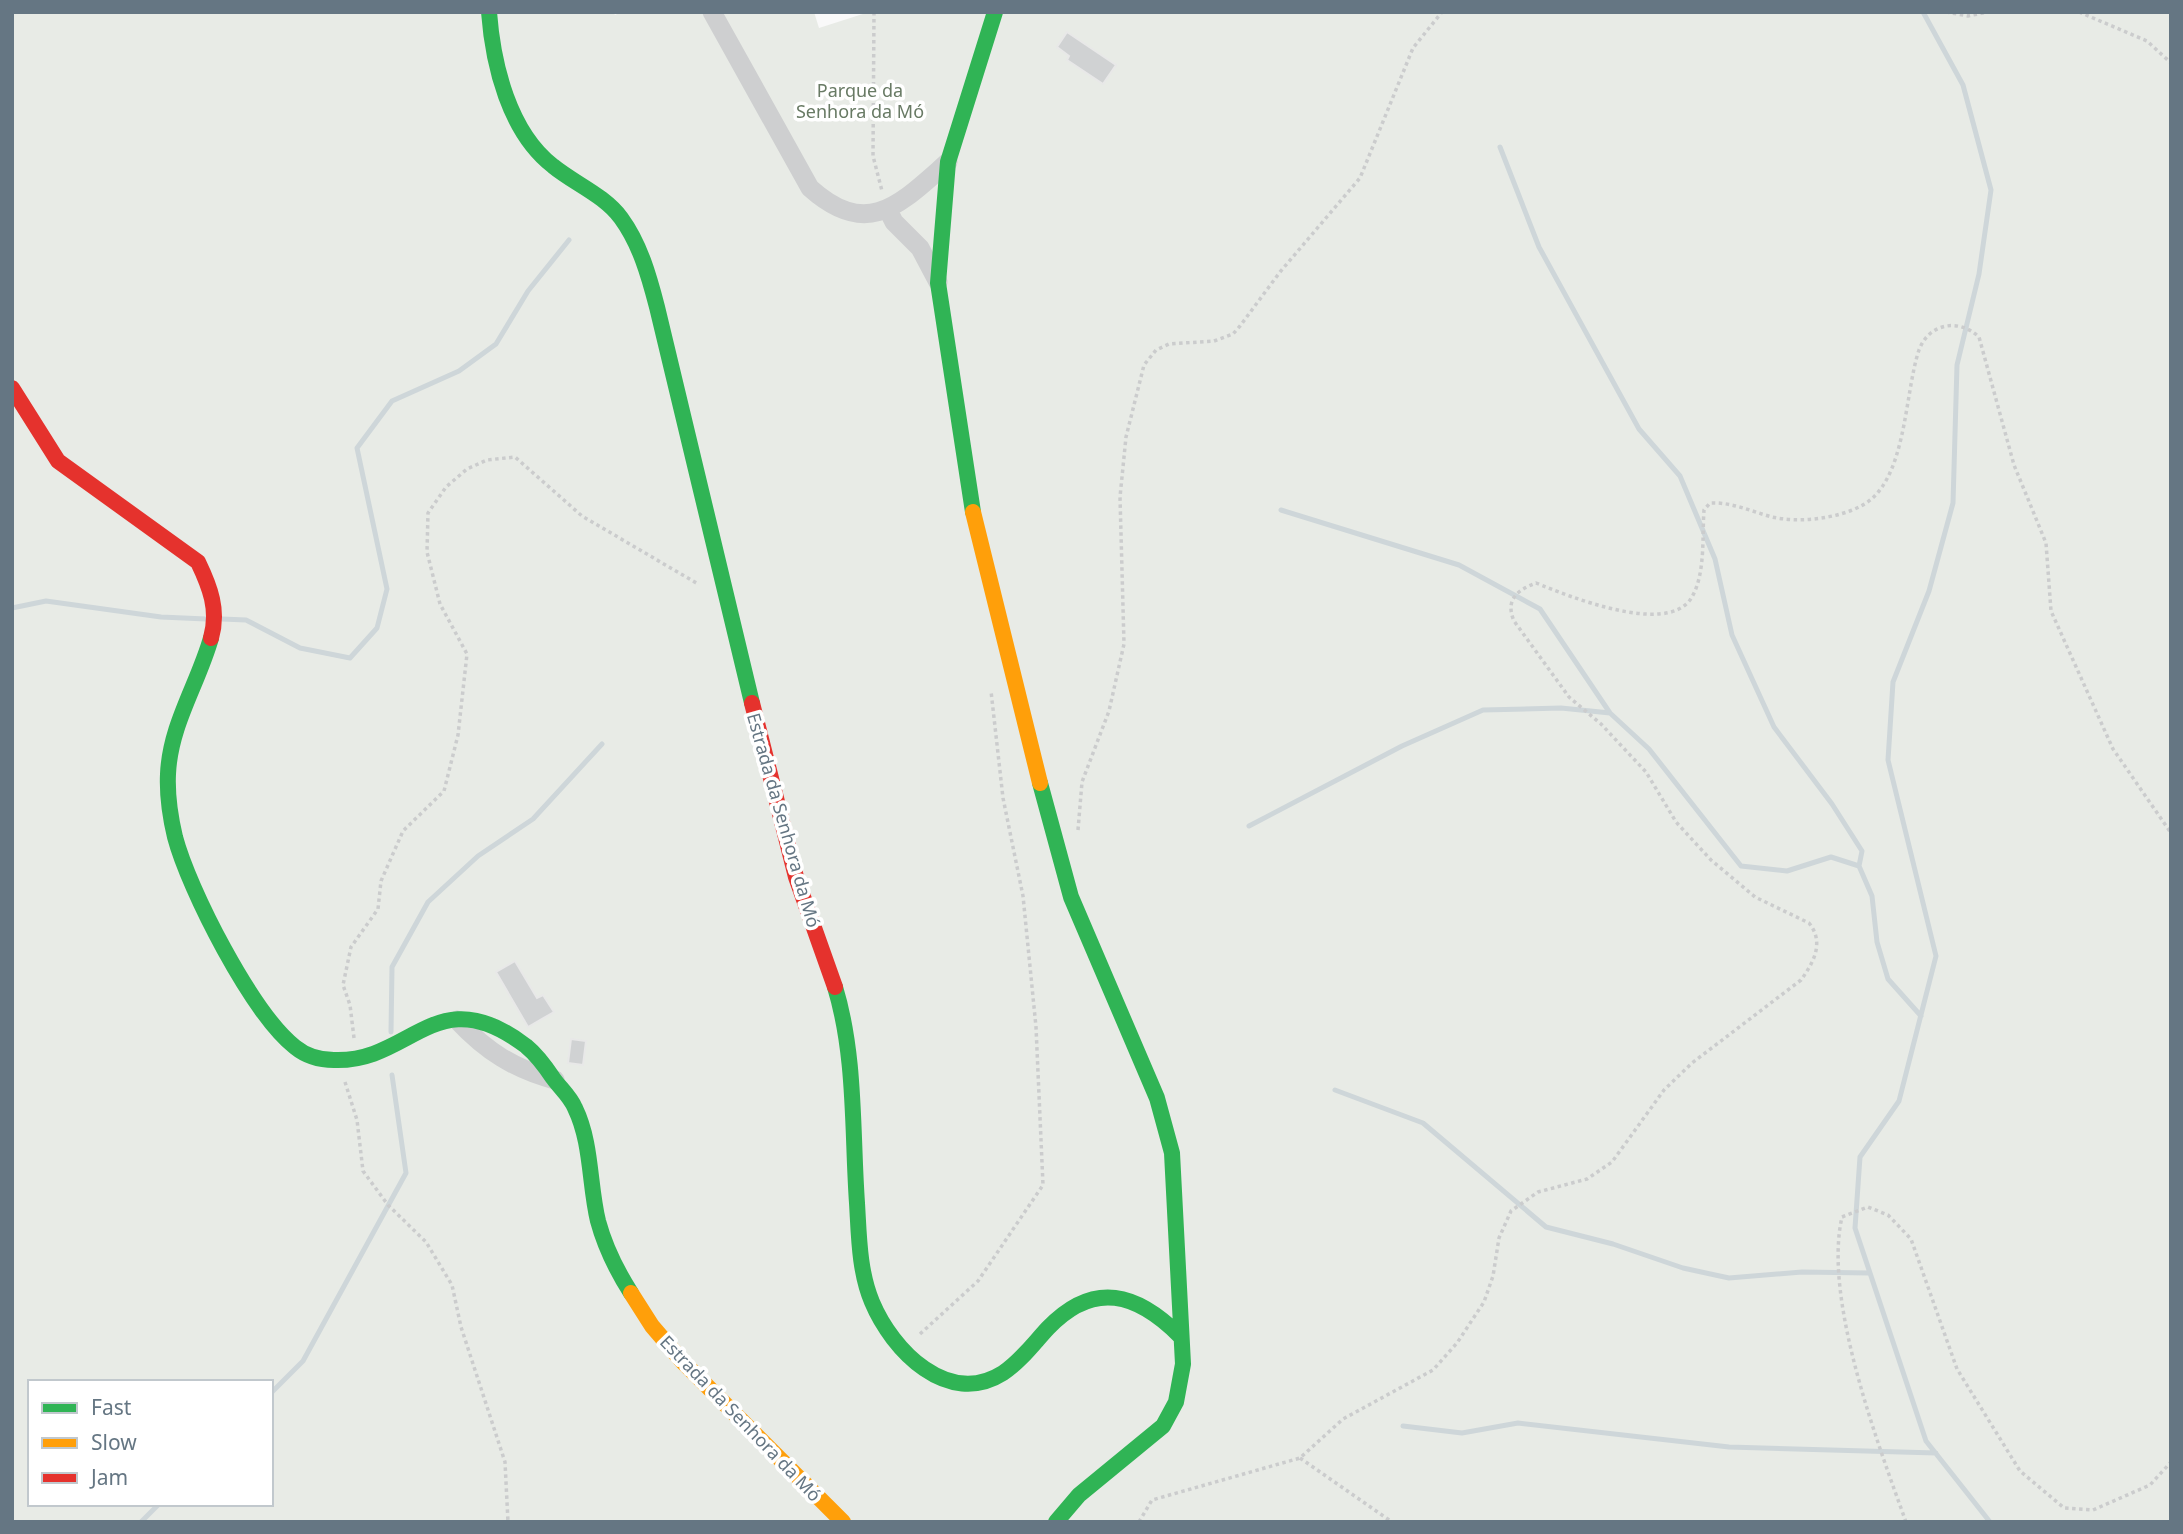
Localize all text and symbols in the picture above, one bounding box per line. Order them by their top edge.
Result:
park label: Parque da Senhora da Mó [796,78,924,123]
street label: Estrada da Senhora da Mó [742,710,826,930]
street label: Estrada da Senhora da Mó [655,1330,827,1506]
legend [28,1380,273,1506]
text: Fast [91,1393,132,1421]
text: Slow [91,1428,137,1456]
text: Jam [89,1463,128,1491]

